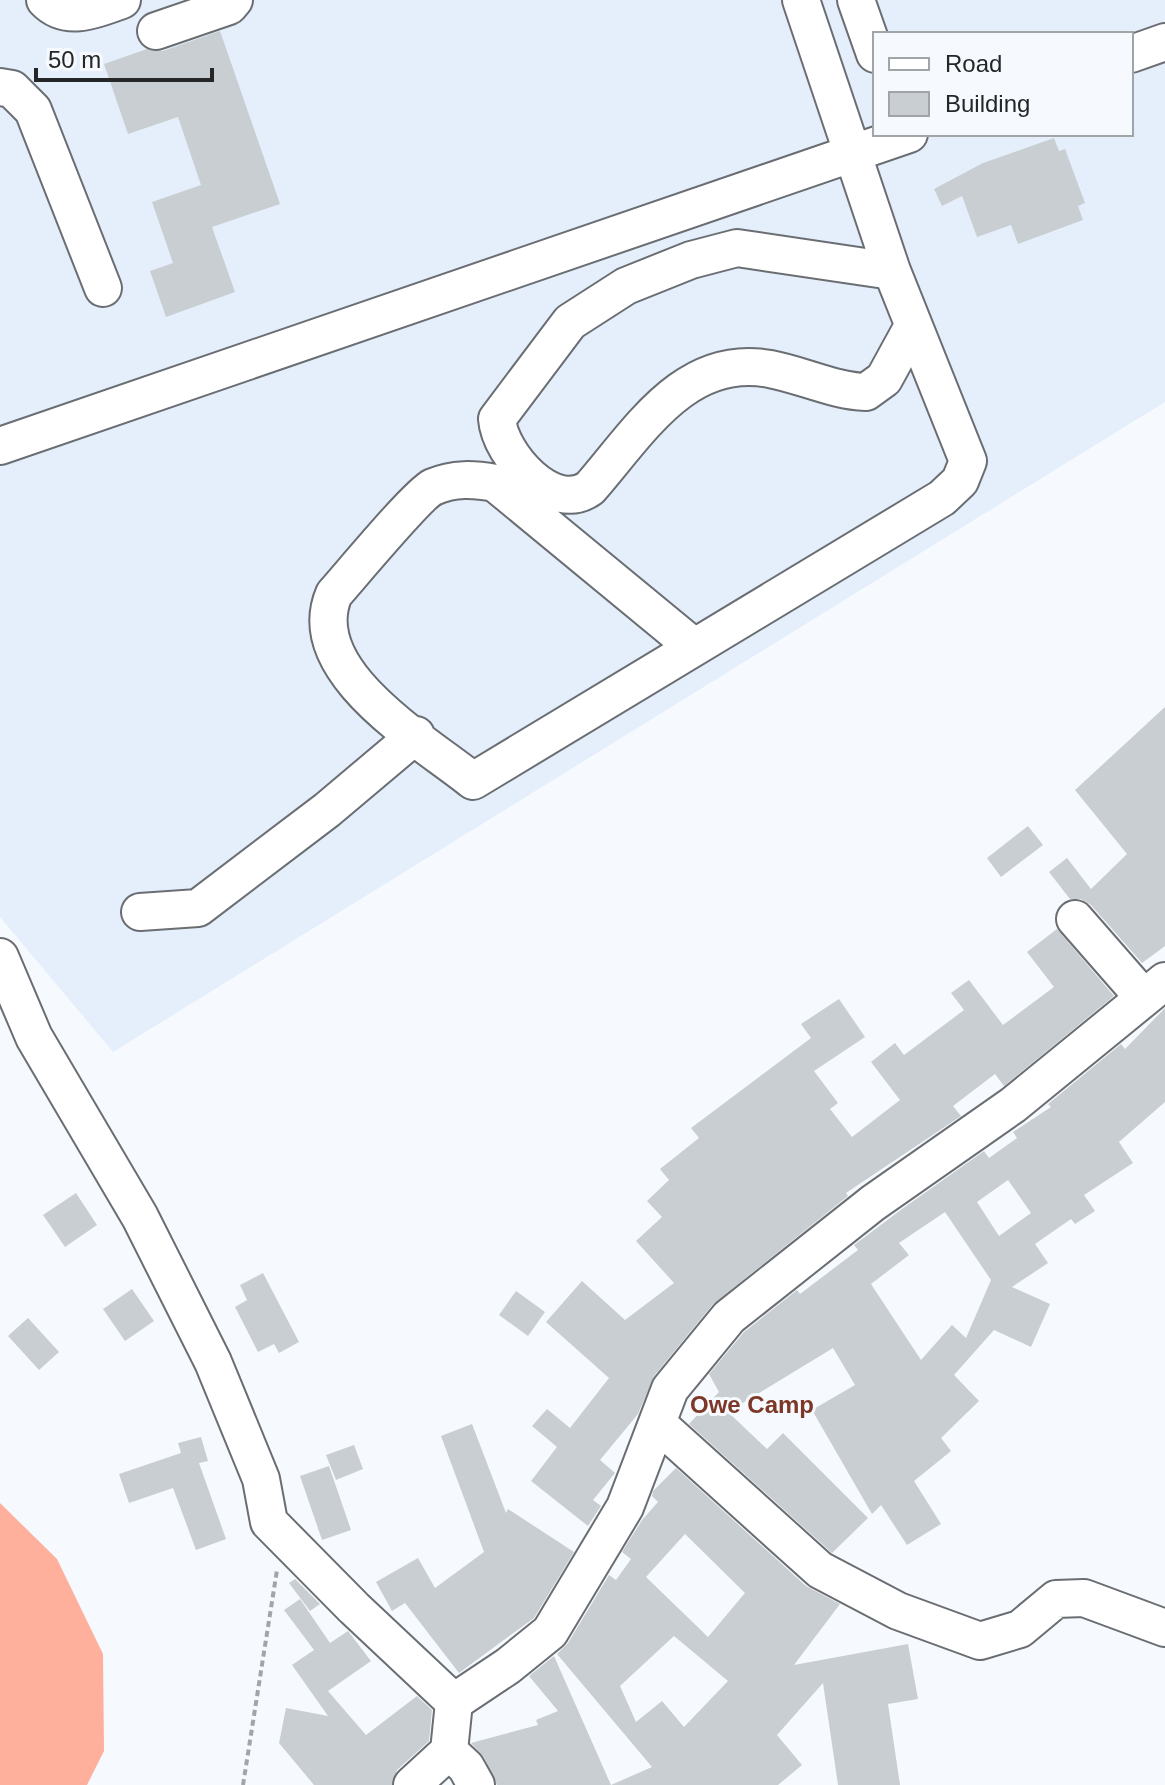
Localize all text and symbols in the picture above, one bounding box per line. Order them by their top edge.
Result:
scale bar [36,32,212,82]
legend [873,32,1133,136]
text: 50 m [48,46,101,73]
text: Road [945,50,1002,77]
text: Building [945,90,1030,117]
district label: Owe Camp [690,1391,814,1418]

